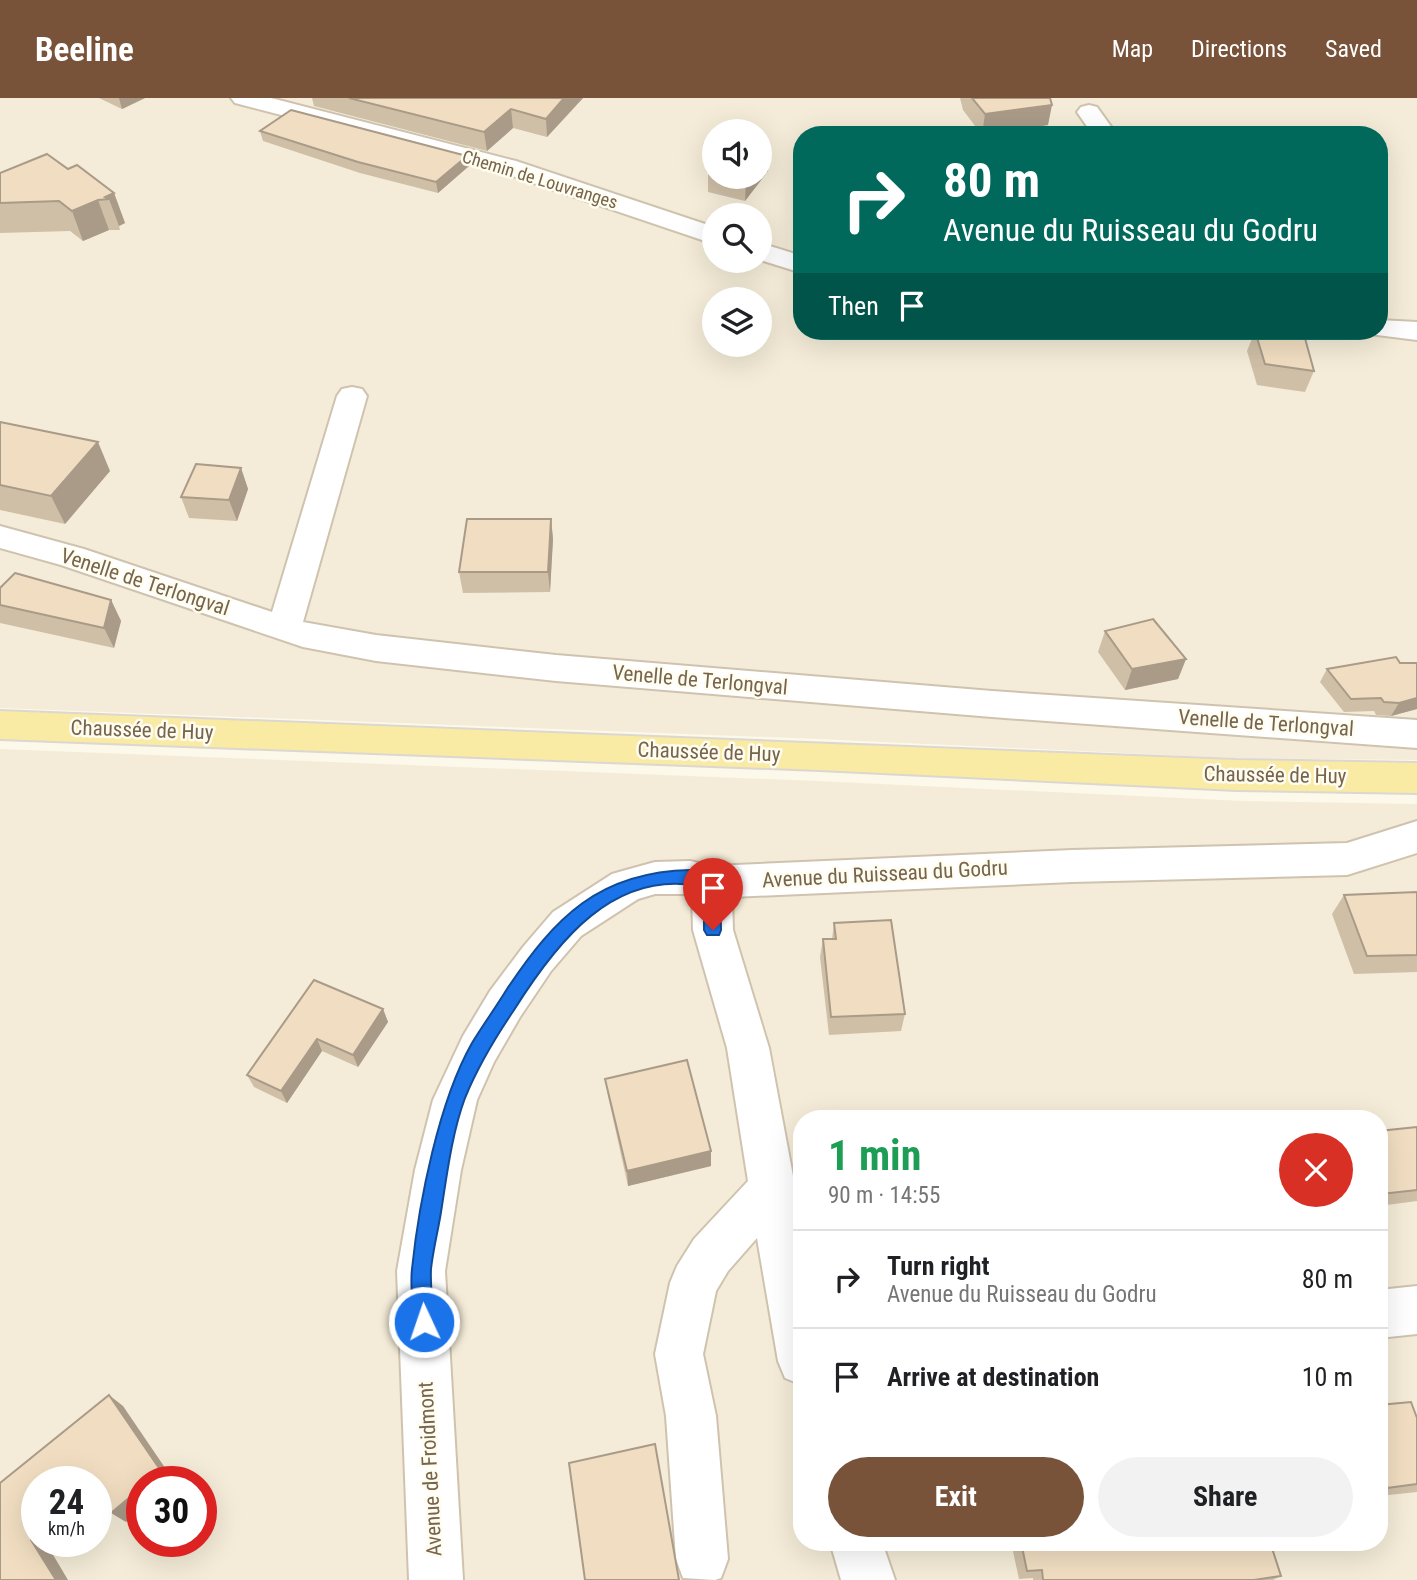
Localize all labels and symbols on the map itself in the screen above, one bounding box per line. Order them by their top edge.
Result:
street label: Chemin de Louvranges [460,145,620,213]
street label: Venelle de Terlongval [58,543,232,621]
street label: Venelle de Terlongval [611,660,789,700]
street label: Venelle de Terlongval [1177,705,1355,741]
street label: Chaussée de Huy [70,716,214,744]
street label: Chaussée de Huy [637,738,781,766]
street label: Chaussée de Huy [1203,762,1347,788]
street label: Avenue du Ruisseau du Godru [761,856,1009,892]
pin [683,858,743,930]
position arrow [387,1285,461,1359]
street label: Avenue de Froidmont [413,1381,447,1557]
speed limit sign: 30 [126,1466,217,1557]

